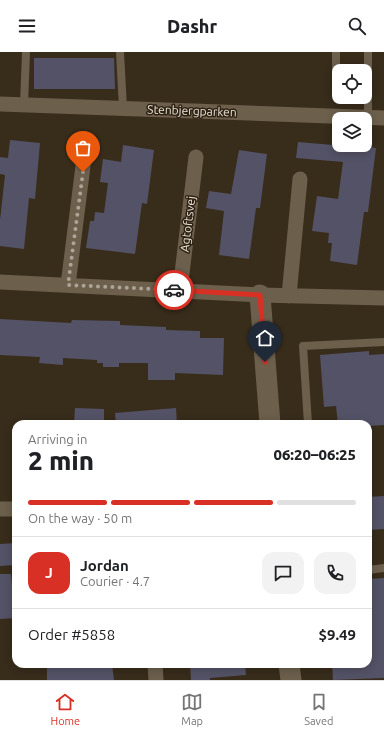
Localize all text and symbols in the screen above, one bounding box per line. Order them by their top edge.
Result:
icon: menu [16,15,38,37]
icon: search [346,15,368,37]
text: Dashr [167,16,217,36]
map controls [332,64,372,152]
button: locate [332,64,372,104]
street label: Stenbjergparken [147,102,237,119]
button: layers [332,112,372,152]
pin [66,131,100,172]
icon: bag [72,137,94,159]
street label: Agtoftsvej [178,195,197,253]
courier [154,270,194,310]
icon: car [163,279,185,301]
pin [248,321,282,362]
icon: home [254,327,276,349]
text: Arriving in [28,432,87,446]
text: 2 min [28,446,94,475]
text: 06:20–06:25 [273,446,356,463]
text: On the way · 50 m [28,511,132,525]
button: chat [262,552,304,594]
button: phone [314,552,356,594]
text: Jordan [80,557,129,574]
text: J [45,564,53,581]
text: Courier · 4.7 [80,574,150,588]
text: Order #5858 [28,626,115,643]
text: $9.49 [318,626,356,643]
tab: Home [51,691,80,727]
tab: Map [181,691,203,727]
tab: Saved [304,691,333,727]

